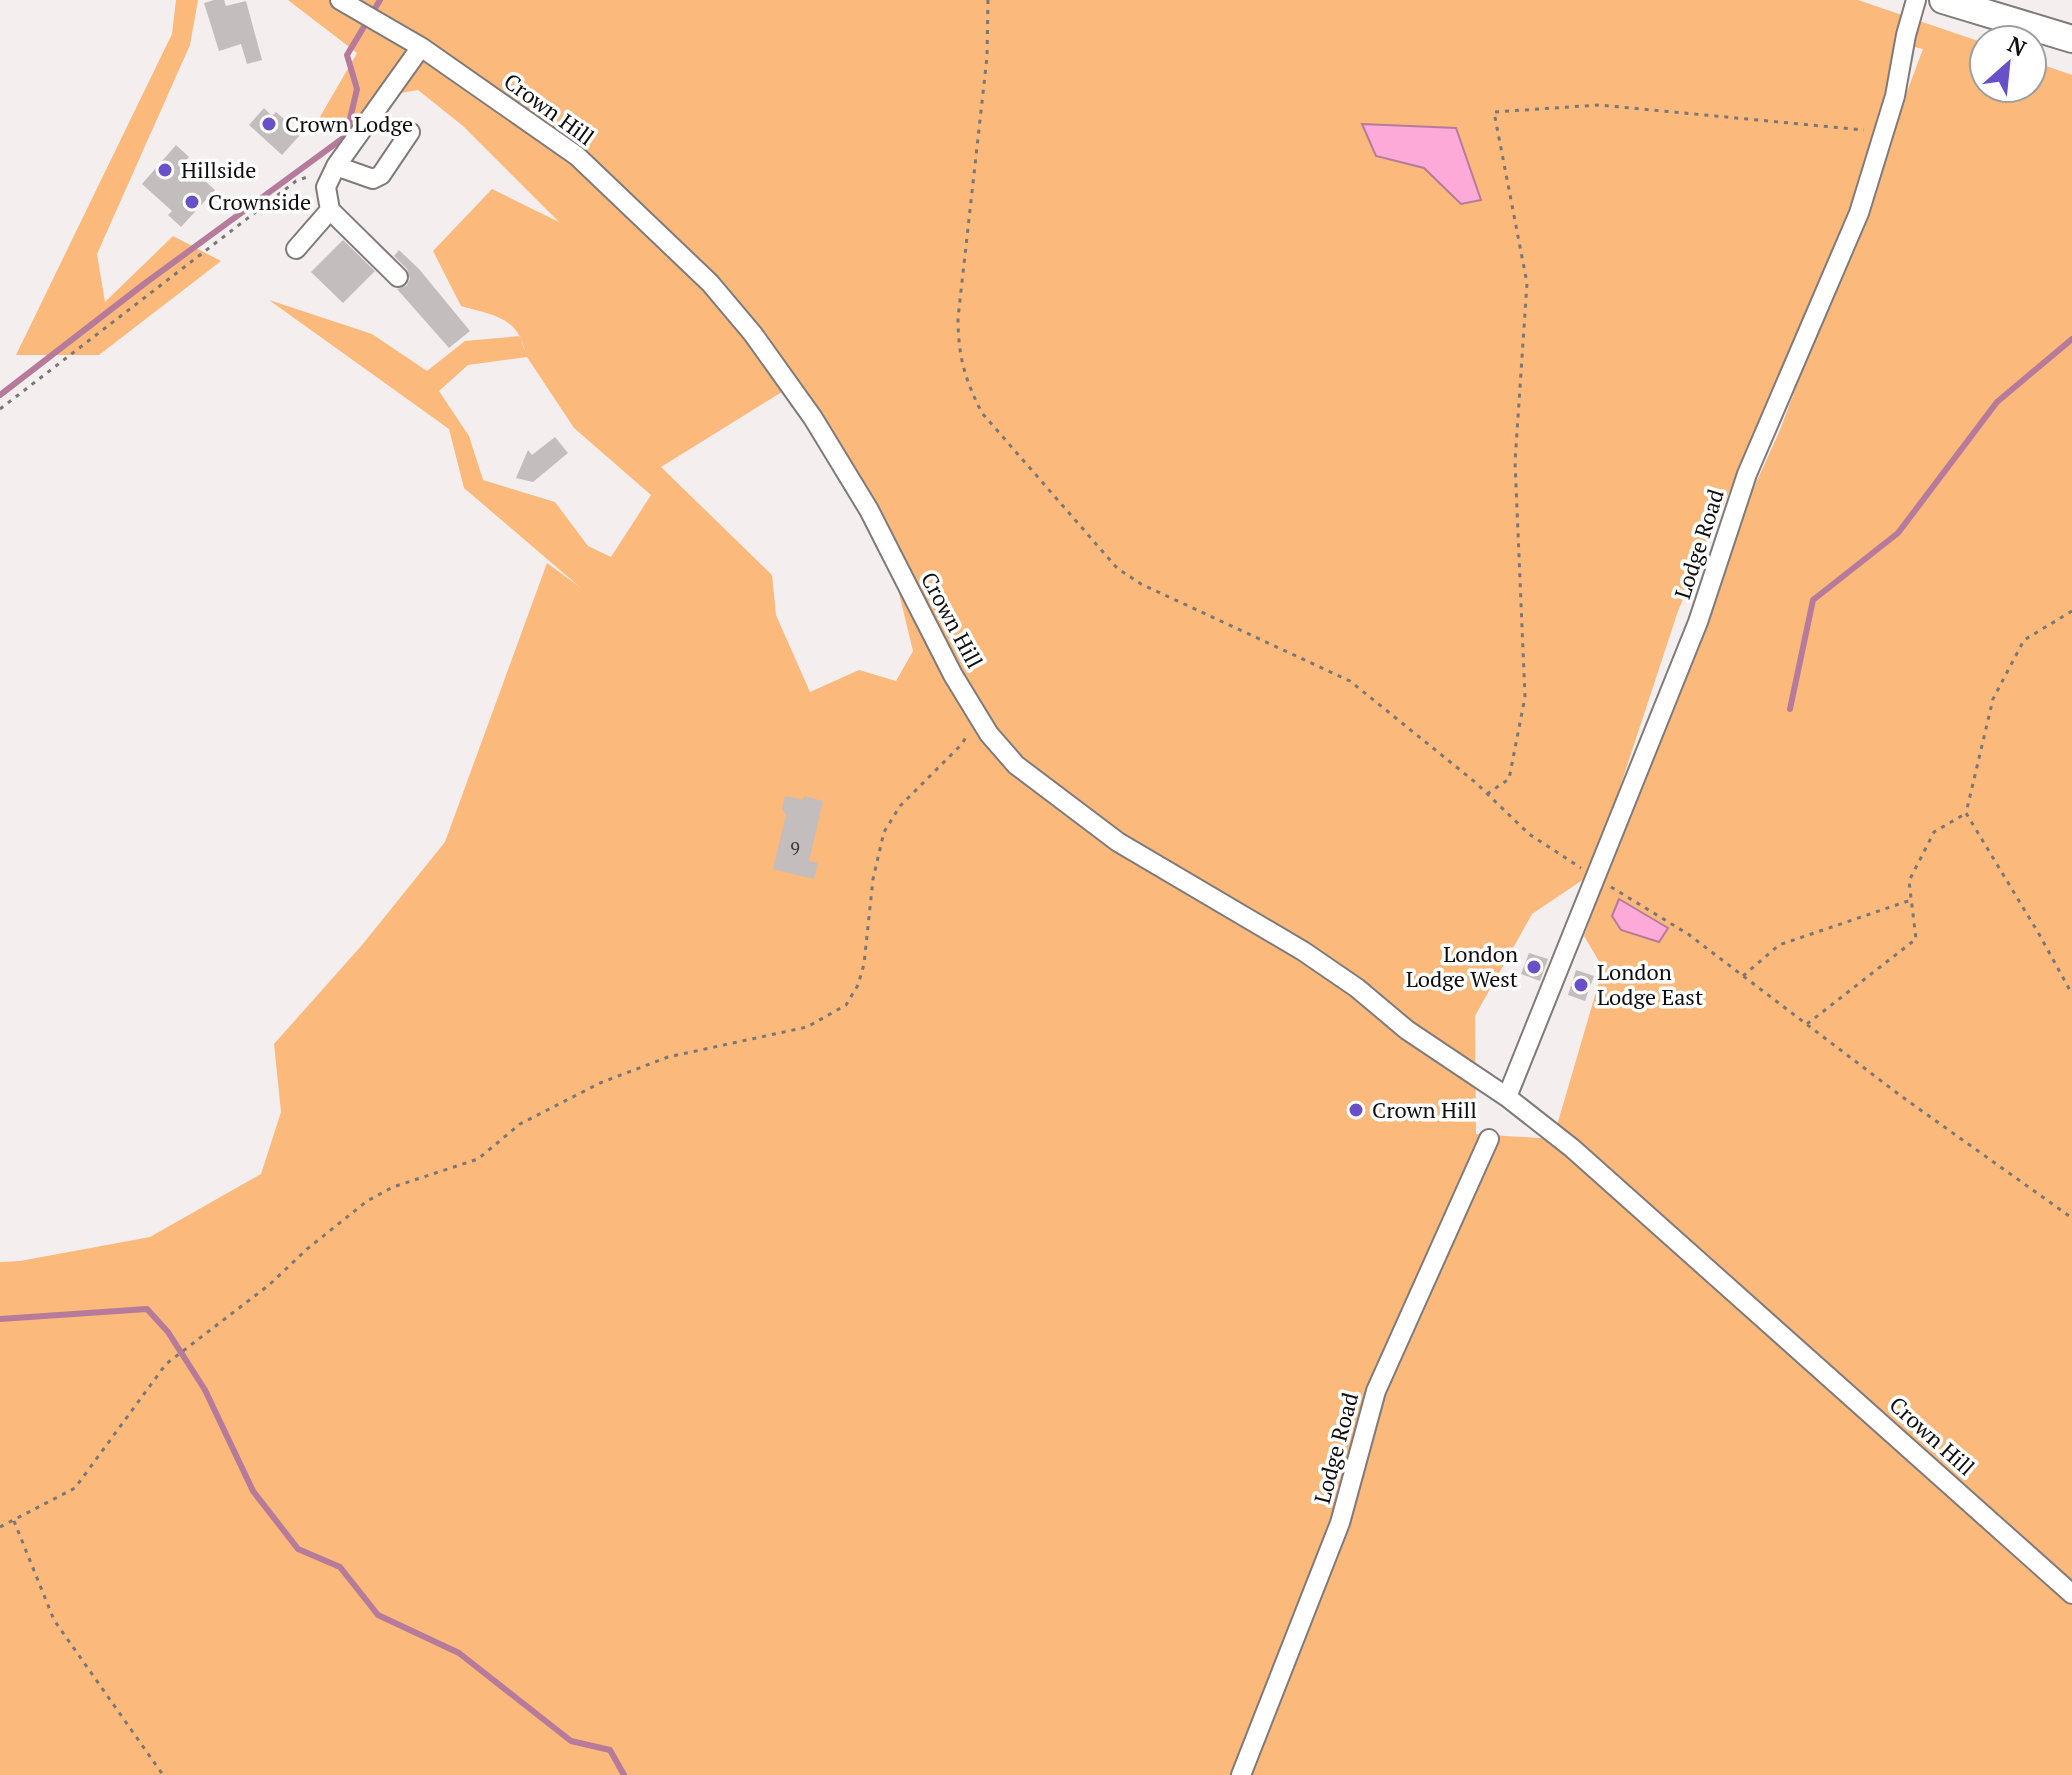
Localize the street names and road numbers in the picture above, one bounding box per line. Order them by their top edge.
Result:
street label: Crown Hill [498,66,600,151]
street label: Lodge Road [1667,485,1730,602]
street label: Crown Hill [915,567,990,673]
street label: Lodge Road [1307,1389,1364,1506]
street label: Crown Hill [1884,1390,1981,1481]

